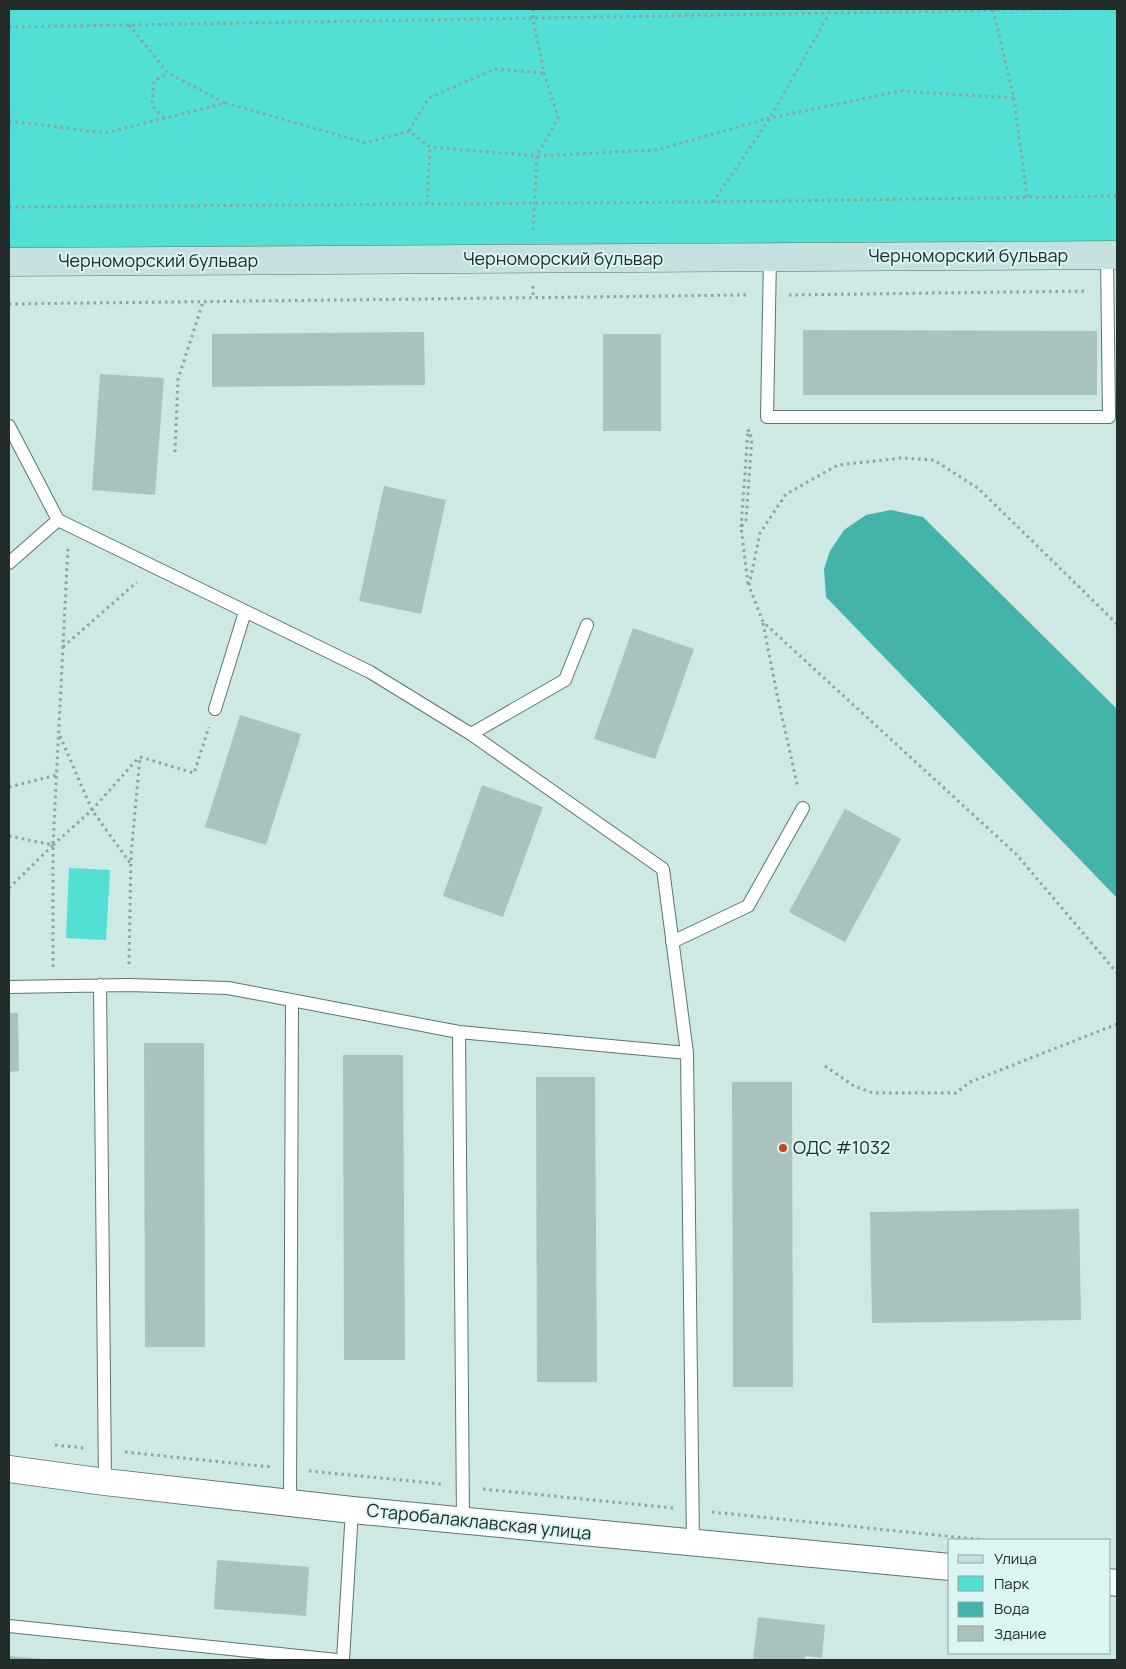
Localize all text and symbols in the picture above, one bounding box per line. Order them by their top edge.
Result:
street label: Черноморский бульвар [868,243,1068,267]
street label: Черноморский бульвар [463,246,663,270]
street label: Черноморский бульвар [58,248,258,272]
place label: ОДС #1032 [793,1135,890,1159]
marker: ОДС #1032 [777,1142,789,1154]
street label: Старобалаклавская улица [366,1497,593,1545]
legend [948,1539,1111,1654]
text: Улица [994,1548,1037,1569]
text: Парк [994,1573,1030,1594]
text: Вода [994,1598,1029,1619]
text: Здание [994,1623,1047,1644]

